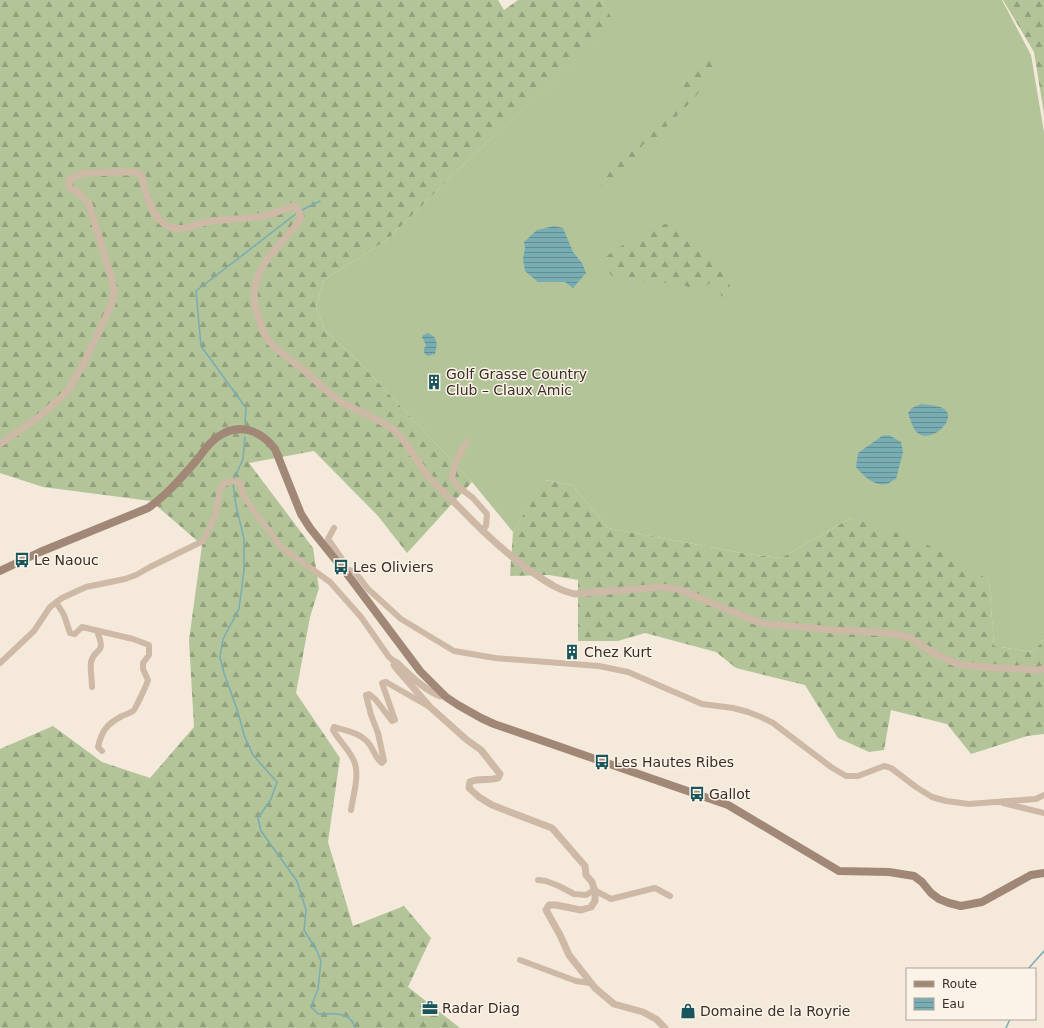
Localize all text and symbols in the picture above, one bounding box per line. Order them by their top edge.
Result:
place label: Golf Grasse Country Club – Claux Amic [446,366,587,398]
building icon: Golf Grasse Country Club – Claux Amic [425,373,443,391]
bus stop icon: Le Naouc [13,551,31,569]
place label: Le Naouc [34,552,99,568]
bus stop icon: Les Oliviers [332,558,350,576]
place label: Les Oliviers [353,559,434,575]
building icon: Chez Kurt [563,643,581,661]
place label: Chez Kurt [584,644,652,660]
bus stop icon: Les Hautes Ribes [593,753,611,771]
place label: Les Hautes Ribes [614,754,734,770]
bus stop icon: Gallot [688,785,706,803]
place label: Gallot [709,786,751,802]
legend [906,968,1036,1020]
text: Route [942,977,977,991]
text: Eau [942,997,965,1011]
office icon: Radar Diag [421,999,439,1017]
place label: Radar Diag [442,1000,520,1016]
shop icon: Domaine de la Royrie [679,1002,697,1020]
place label: Domaine de la Royrie [700,1003,850,1019]

